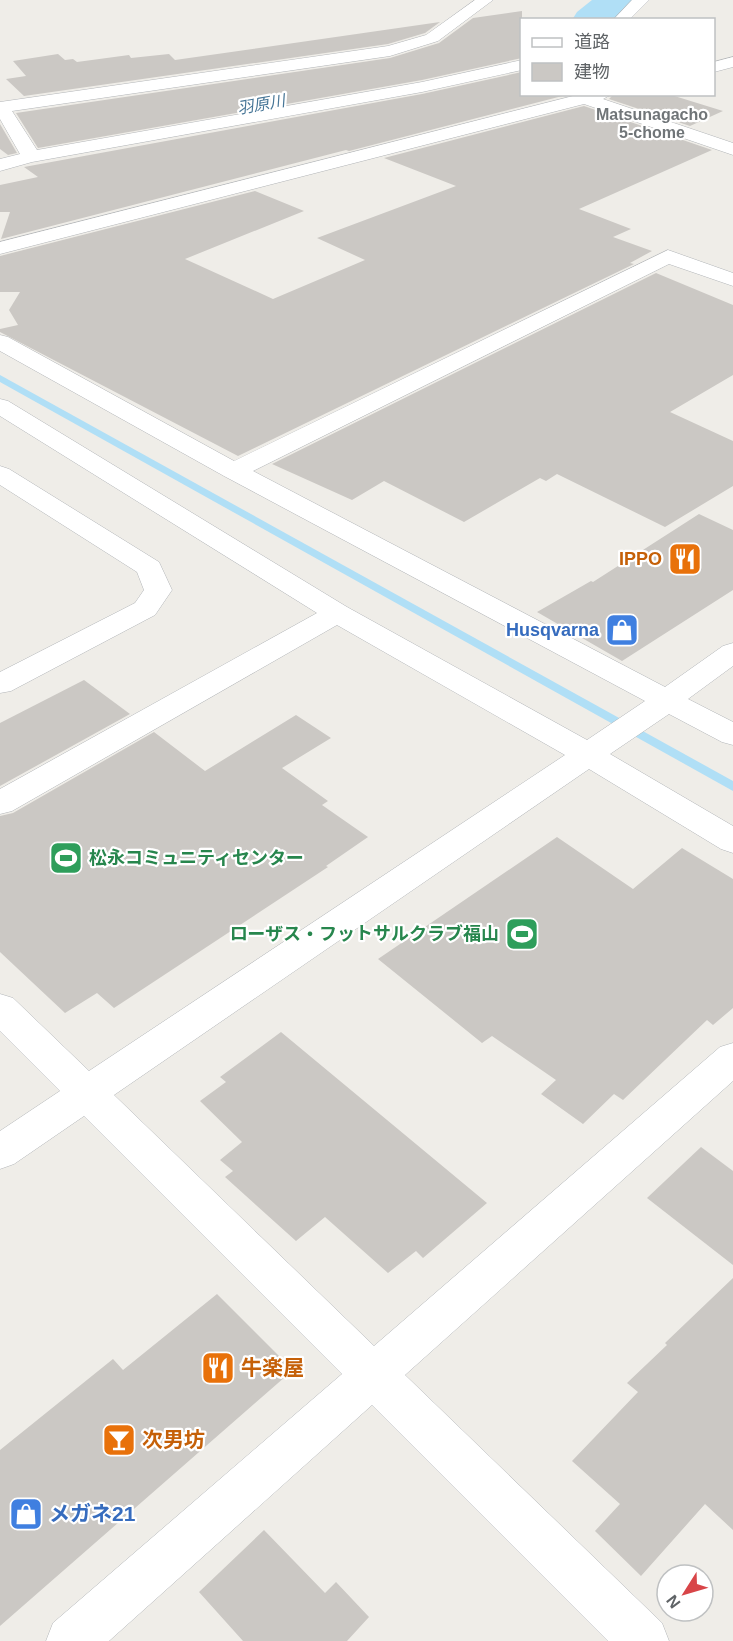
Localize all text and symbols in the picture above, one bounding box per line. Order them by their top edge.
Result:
legend [520,18,715,96]
text: 道路 [574,32,610,52]
text: 建物 [574,62,610,82]
water label: 羽原川 [236,92,288,117]
district label: Matsunagacho 5-chome [596,106,708,141]
restaurant icon: IPPO [667,541,703,577]
place label: IPPO [619,549,662,569]
shop icon: Husqvarna [604,612,640,648]
place label: Husqvarna [506,620,600,640]
sports icon: 松永コミュニティセンター [48,840,84,876]
place label: 松永コミュニティセンター [89,848,304,868]
sports icon: ローザス・フットサルクラブ福山 [504,916,540,952]
place label: ローザス・フットサルクラブ福山 [230,924,499,944]
restaurant icon: 牛楽屋 [200,1350,236,1386]
place label: 牛楽屋 [241,1356,304,1379]
bar icon: 次男坊 [101,1422,137,1458]
place label: 次男坊 [142,1428,205,1451]
shop icon: メガネ21 [8,1496,44,1532]
place label: メガネ21 [49,1502,136,1525]
north arrow [655,1563,715,1623]
text: N [663,1592,684,1611]

